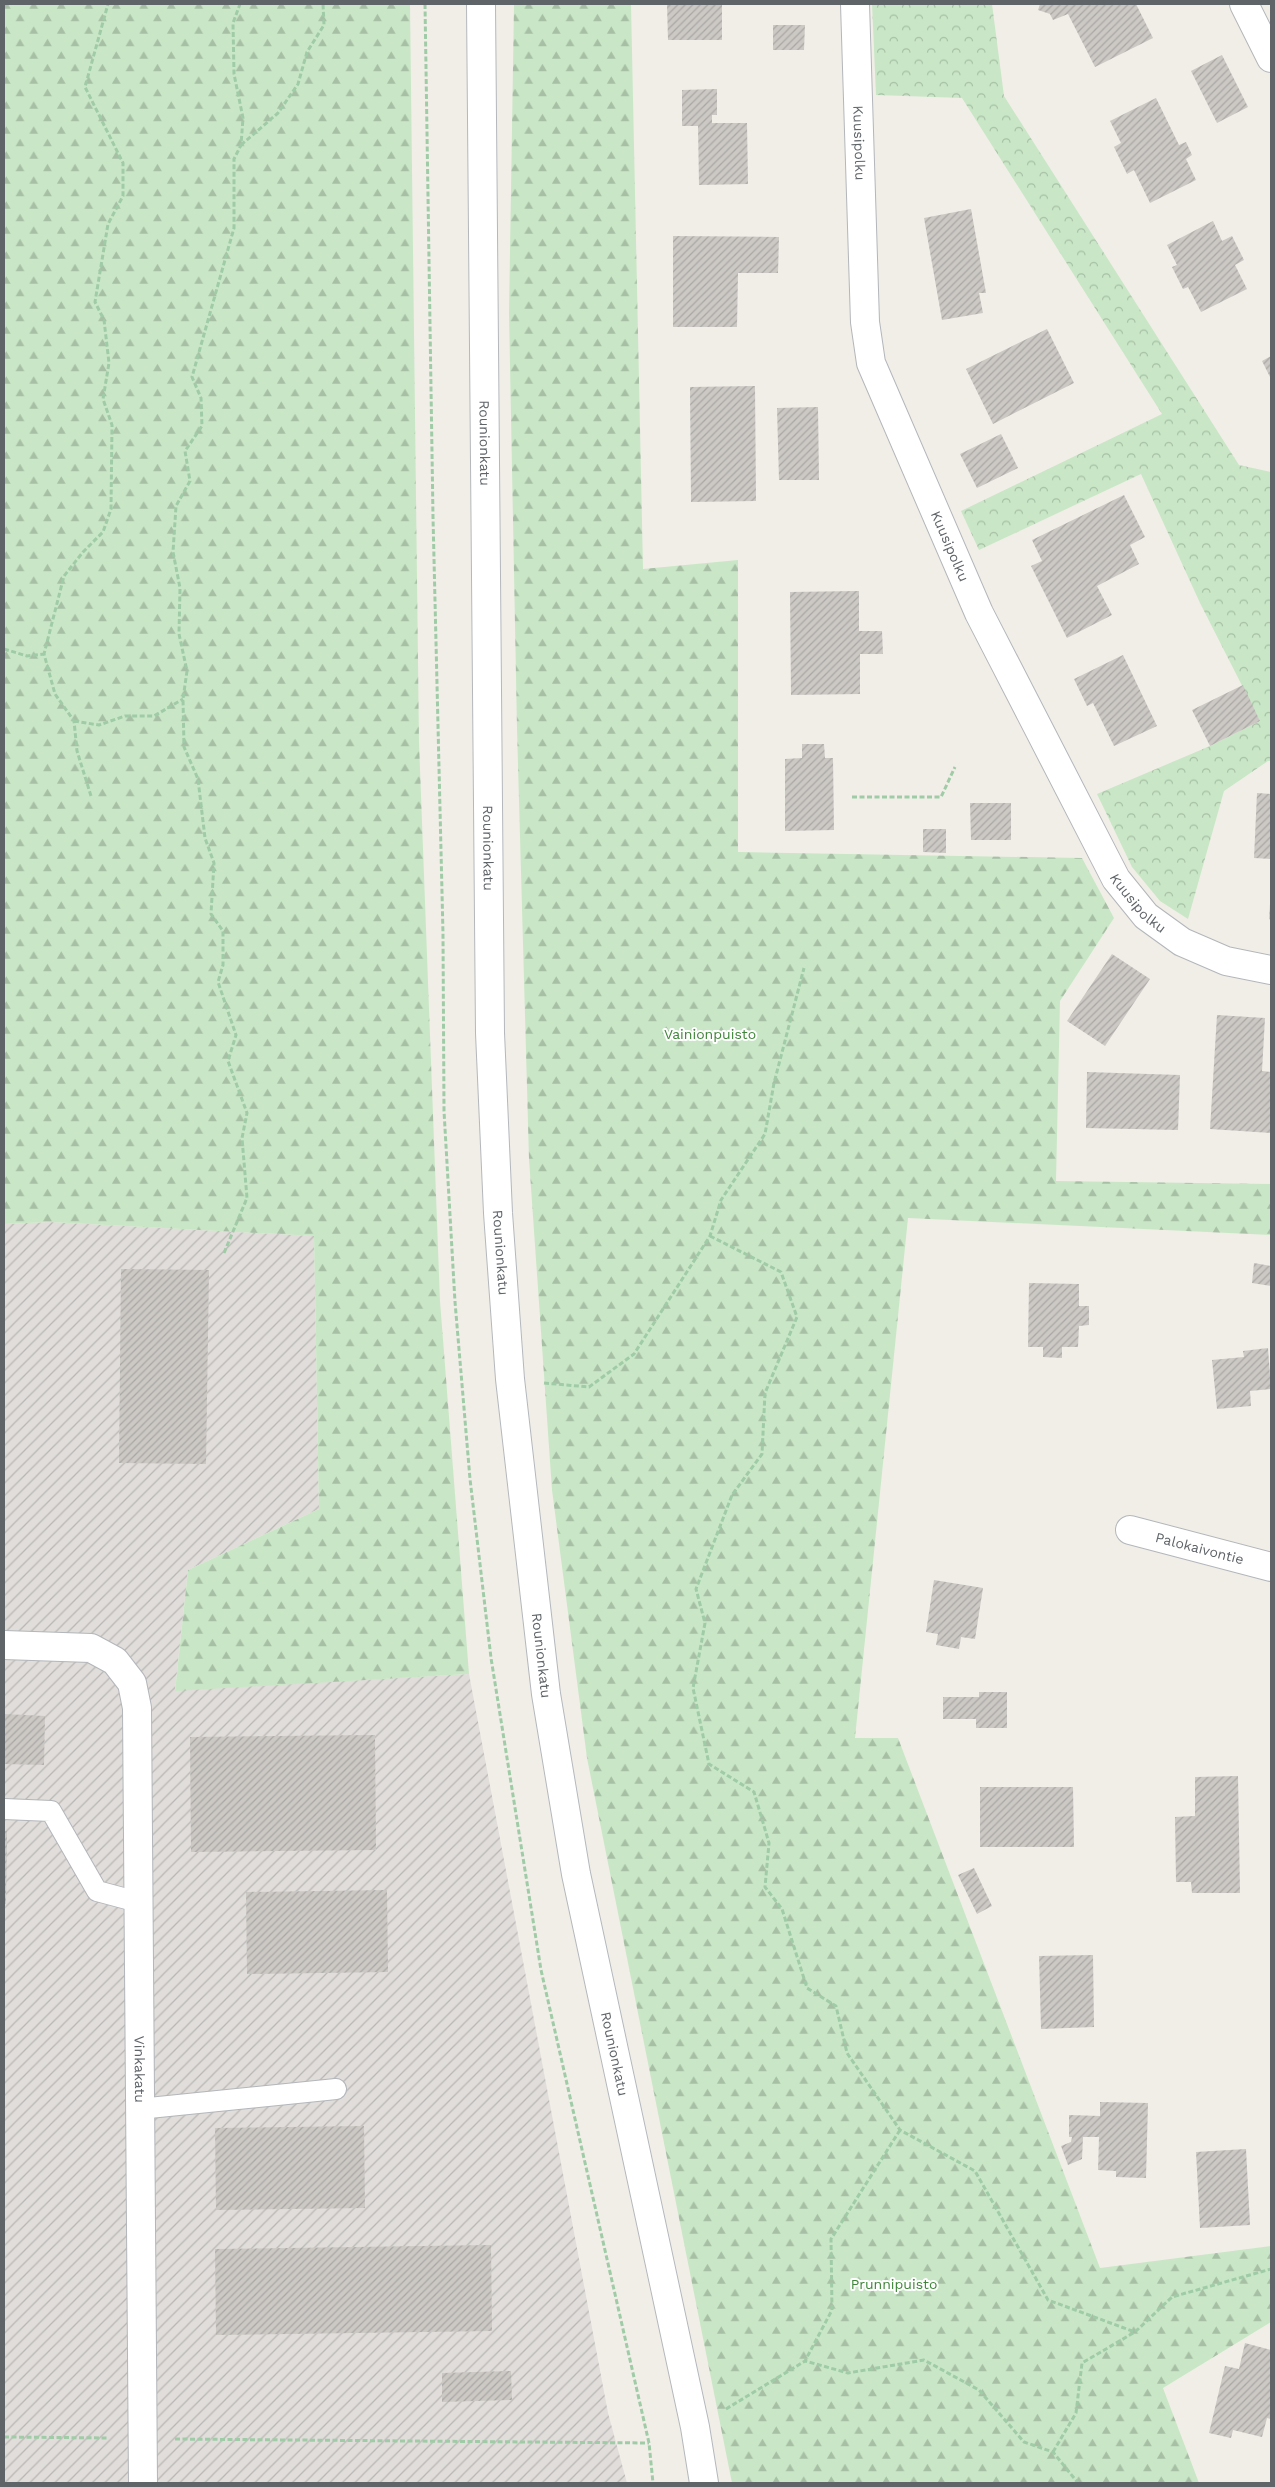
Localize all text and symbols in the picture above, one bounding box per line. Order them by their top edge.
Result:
street label: Kuusipolku [850,105,869,181]
street label: Rounionkatu [476,400,493,486]
street label: Kuusipolku [928,508,972,584]
street label: Rounionkatu [480,805,497,891]
street label: Kuusipolku [1107,871,1169,936]
park label: Vainionpuisto [664,1026,756,1042]
street label: Rounionkatu [490,1209,512,1296]
street label: Palokaivontie [1154,1529,1246,1568]
street label: Rounionkatu [529,1612,554,1699]
street label: Rounionkatu [598,2010,631,2097]
street label: Vinkakatu [132,2036,148,2103]
park label: Prunnipuisto [851,2276,937,2292]

